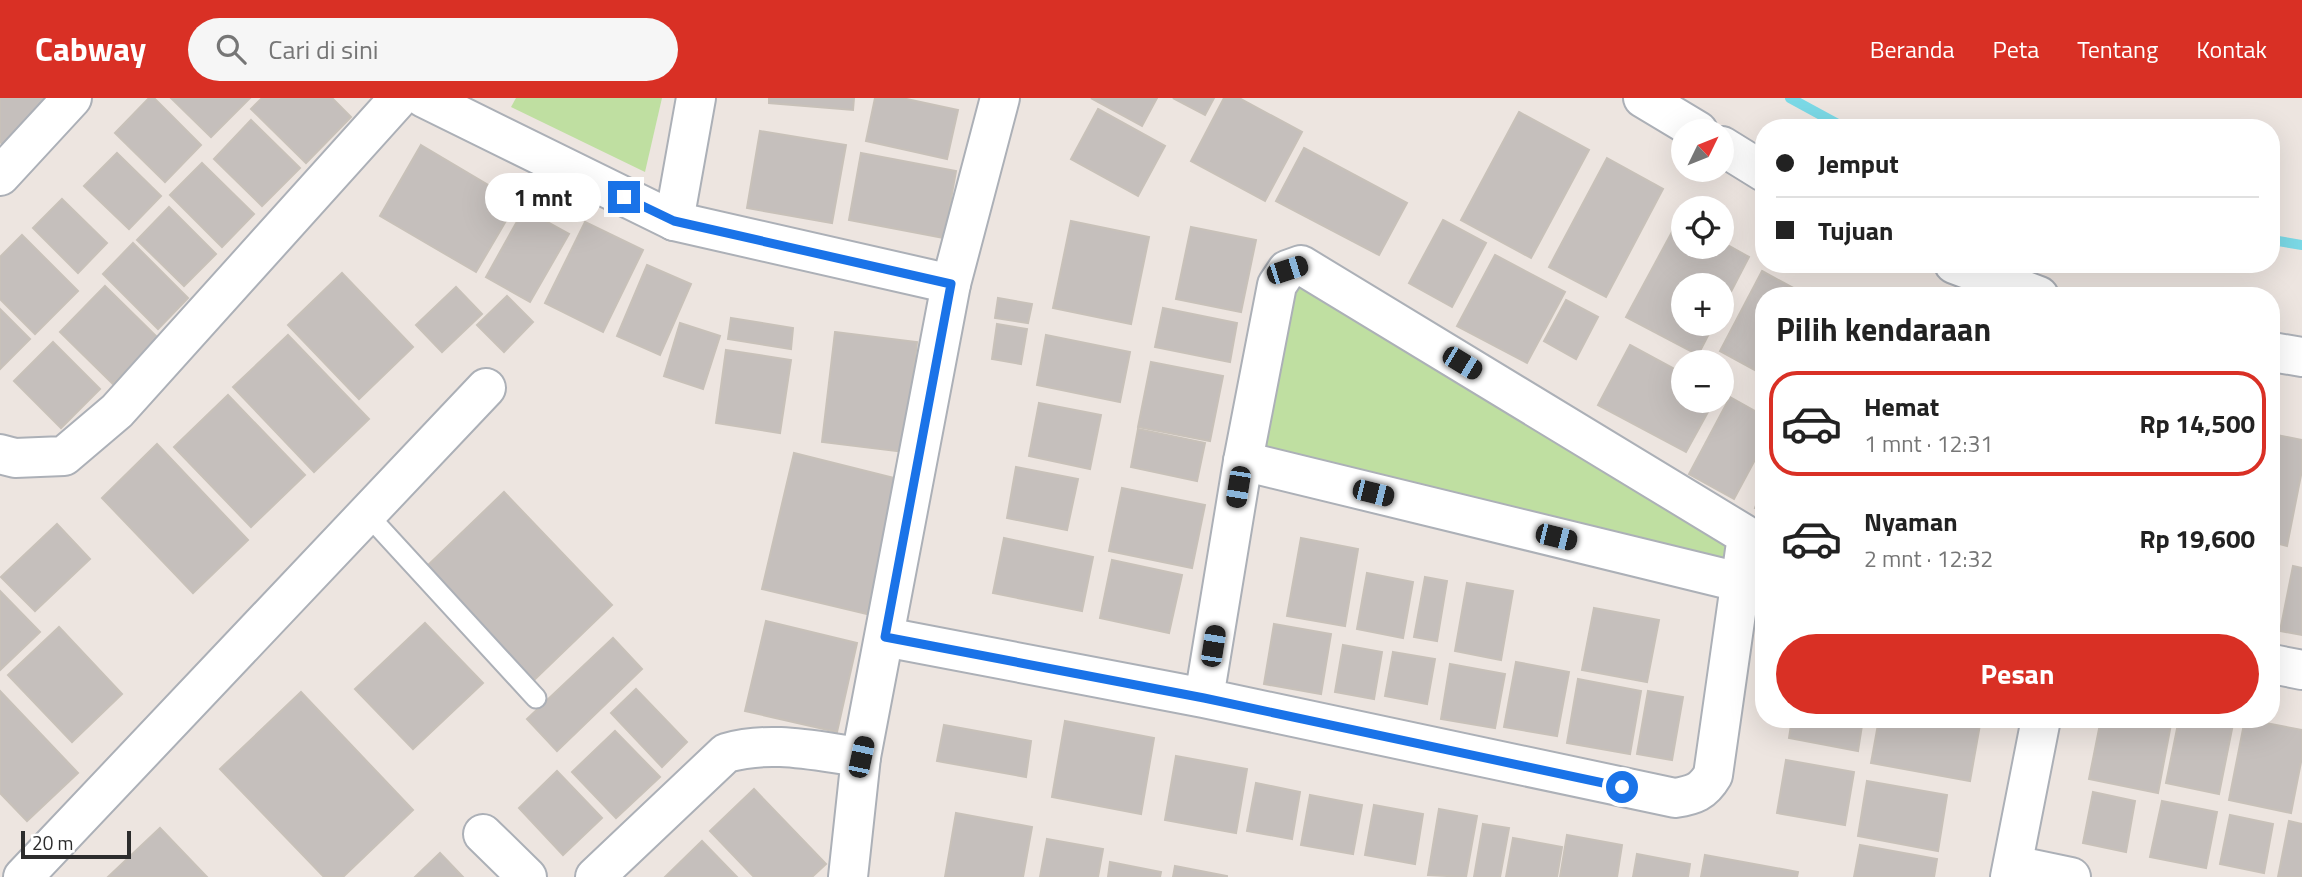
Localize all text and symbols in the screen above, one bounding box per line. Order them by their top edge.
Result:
search box [188,18,678,81]
text: Cabway [35,24,146,74]
icon: search [212,30,250,68]
text: Cari di sini [268,30,379,69]
text: Beranda [1870,31,1955,67]
text: Peta [1993,31,2039,67]
text: Tentang [2077,31,2158,67]
text: Kontak [2196,31,2267,67]
north arrow [1671,119,1734,182]
map controls [1671,119,1734,413]
text: Jemput [1818,144,1899,183]
callout: 1 mnt [484,172,600,222]
text: 1 mnt [514,180,572,215]
route end [608,181,640,213]
button: locate [1671,196,1734,259]
text: Tujuan [1818,211,1893,250]
car [1264,254,1311,286]
button: + [1671,273,1734,336]
text: Pilih kendaraan [1776,305,1991,353]
car [1439,343,1486,383]
button: − [1671,350,1734,413]
text: Hemat [1864,387,1939,426]
icon: car [1780,392,1843,455]
text: Rp 14,500 [2139,404,2255,443]
text: 1 mnt · 12:31 [1864,426,1993,461]
car [1225,465,1252,509]
car [1351,478,1396,508]
text: Nyaman [1864,502,1958,541]
icon: car [1780,507,1843,570]
text: Rp 19,600 [2139,519,2255,558]
car [1534,522,1579,552]
text: 2 mnt · 12:32 [1864,541,1993,576]
car [1200,624,1227,668]
button: Pesan [1776,634,2259,714]
car [847,734,876,780]
route start [1606,771,1638,803]
scale bar [21,828,131,860]
text: 20 m [32,828,73,857]

